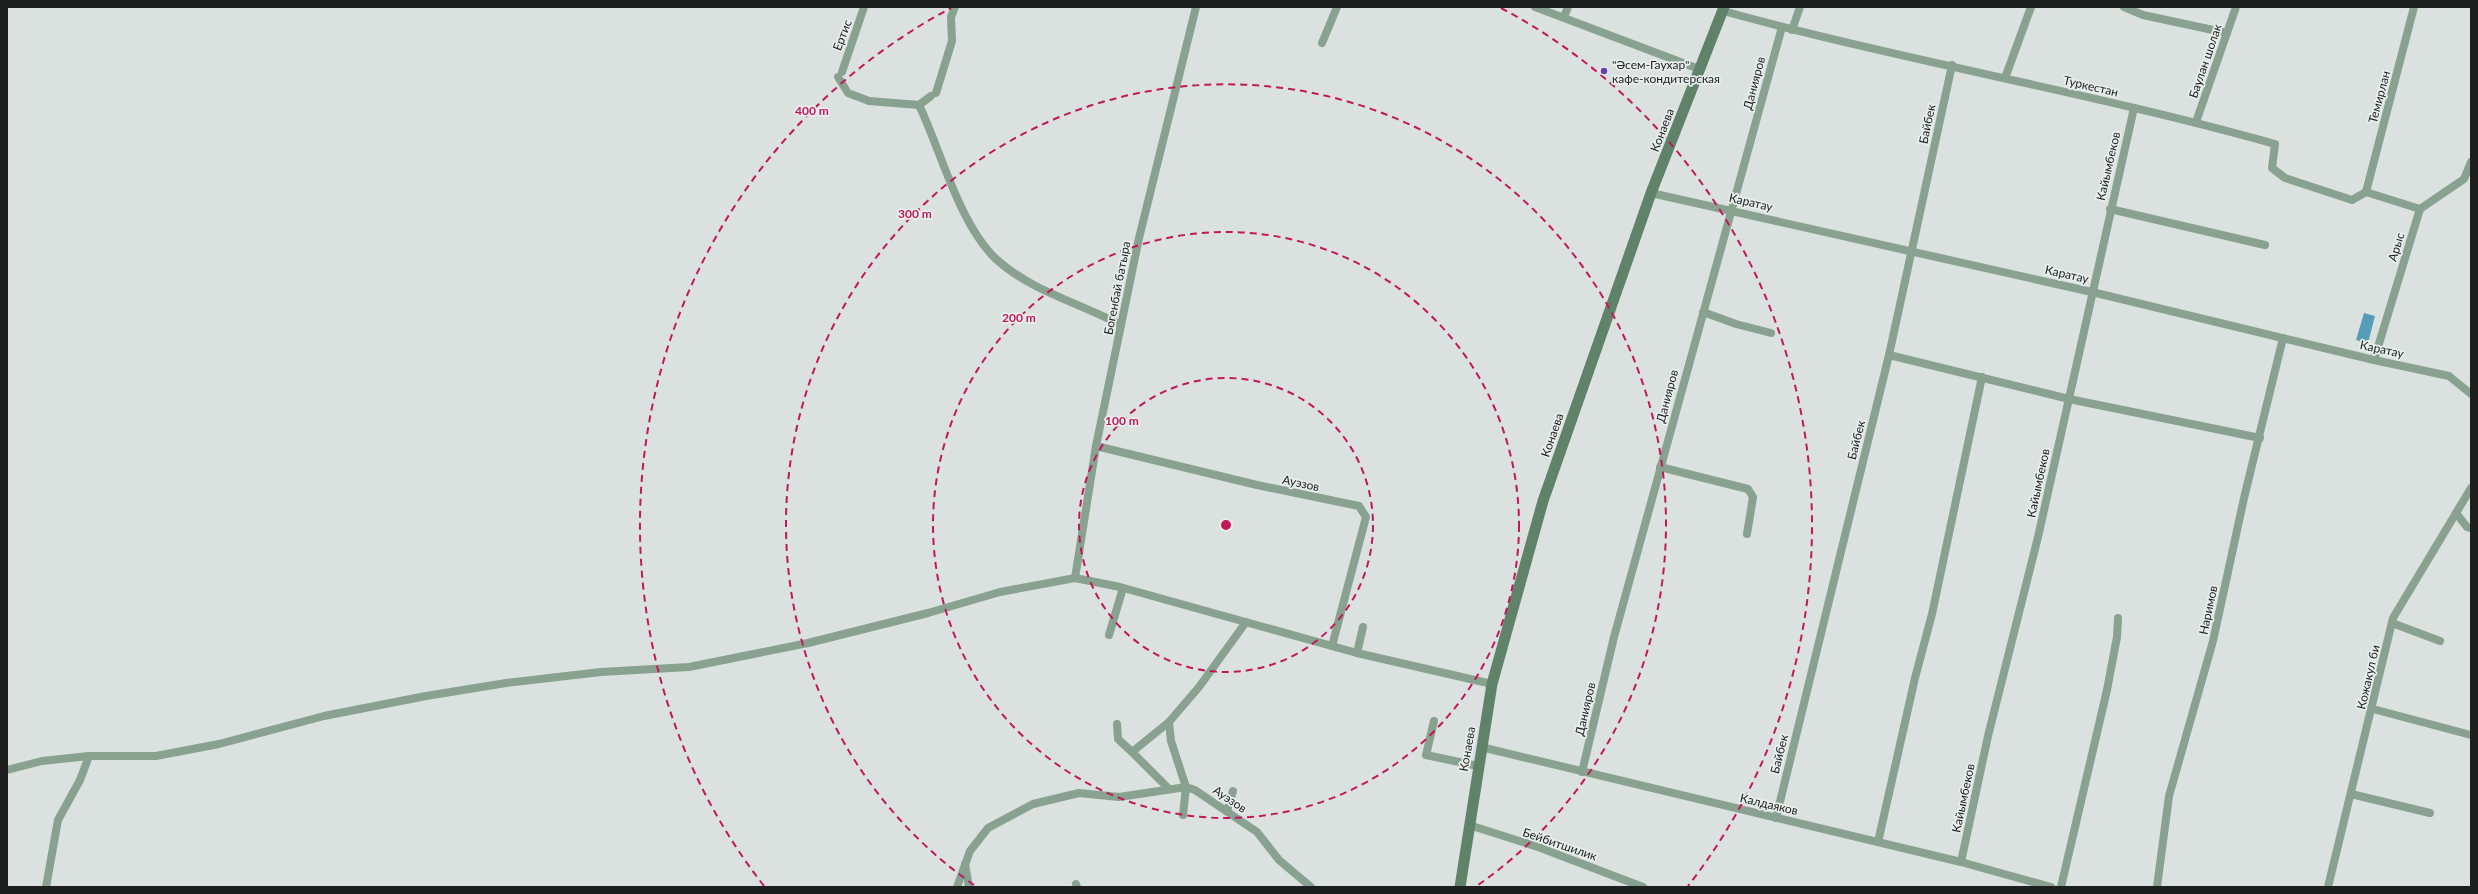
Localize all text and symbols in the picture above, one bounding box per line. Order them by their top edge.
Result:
street label: Ертис [829,17,855,53]
street label: Баулан шолак [2185,21,2225,100]
street label: Данияров [1740,55,1768,111]
place label: "Әсем-Гаухар" кафе-кондитерская [1612,57,1720,86]
marker: "Әсем-Гаухар" кафе-кондитерская [1599,66,1609,76]
street label: Темирлан [2365,69,2393,125]
street label: Туркестан [2062,72,2120,100]
street label: Байбек [1916,102,1939,145]
text: 400 m [795,103,829,118]
street label: Конаева [1647,106,1677,154]
street label: Кайымбеков [2093,130,2123,202]
street label: Каратау [1728,190,1775,214]
text: 300 m [898,206,932,221]
street label: Арыс [2385,231,2408,263]
street label: Богенбай батыра [1101,240,1133,336]
street label: Каратау [2044,262,2091,286]
text: 200 m [1002,310,1036,325]
street label: Каратау [2359,337,2406,361]
street label: Данияров [1653,368,1681,424]
street label: Конаева [1538,411,1566,459]
text: 100 m [1105,413,1139,428]
street label: Байбек [1844,418,1868,461]
street label: Кайымбеков [2023,447,2053,519]
street label: Ауэзов [1281,472,1321,494]
centre of rings [1219,518,1233,532]
street label: Наримов [2195,584,2221,636]
street label: Кожакул би [2353,643,2383,711]
street label: Данияров [1572,681,1598,737]
street label: Конаева [1456,725,1478,773]
street label: Байбек [1767,732,1791,775]
street label: Кайымбеков [1948,762,1978,834]
street label: Ауэзов [1210,782,1250,816]
street label: Калдаяков [1739,790,1799,818]
street label: Бейбитшилик [1521,824,1600,864]

